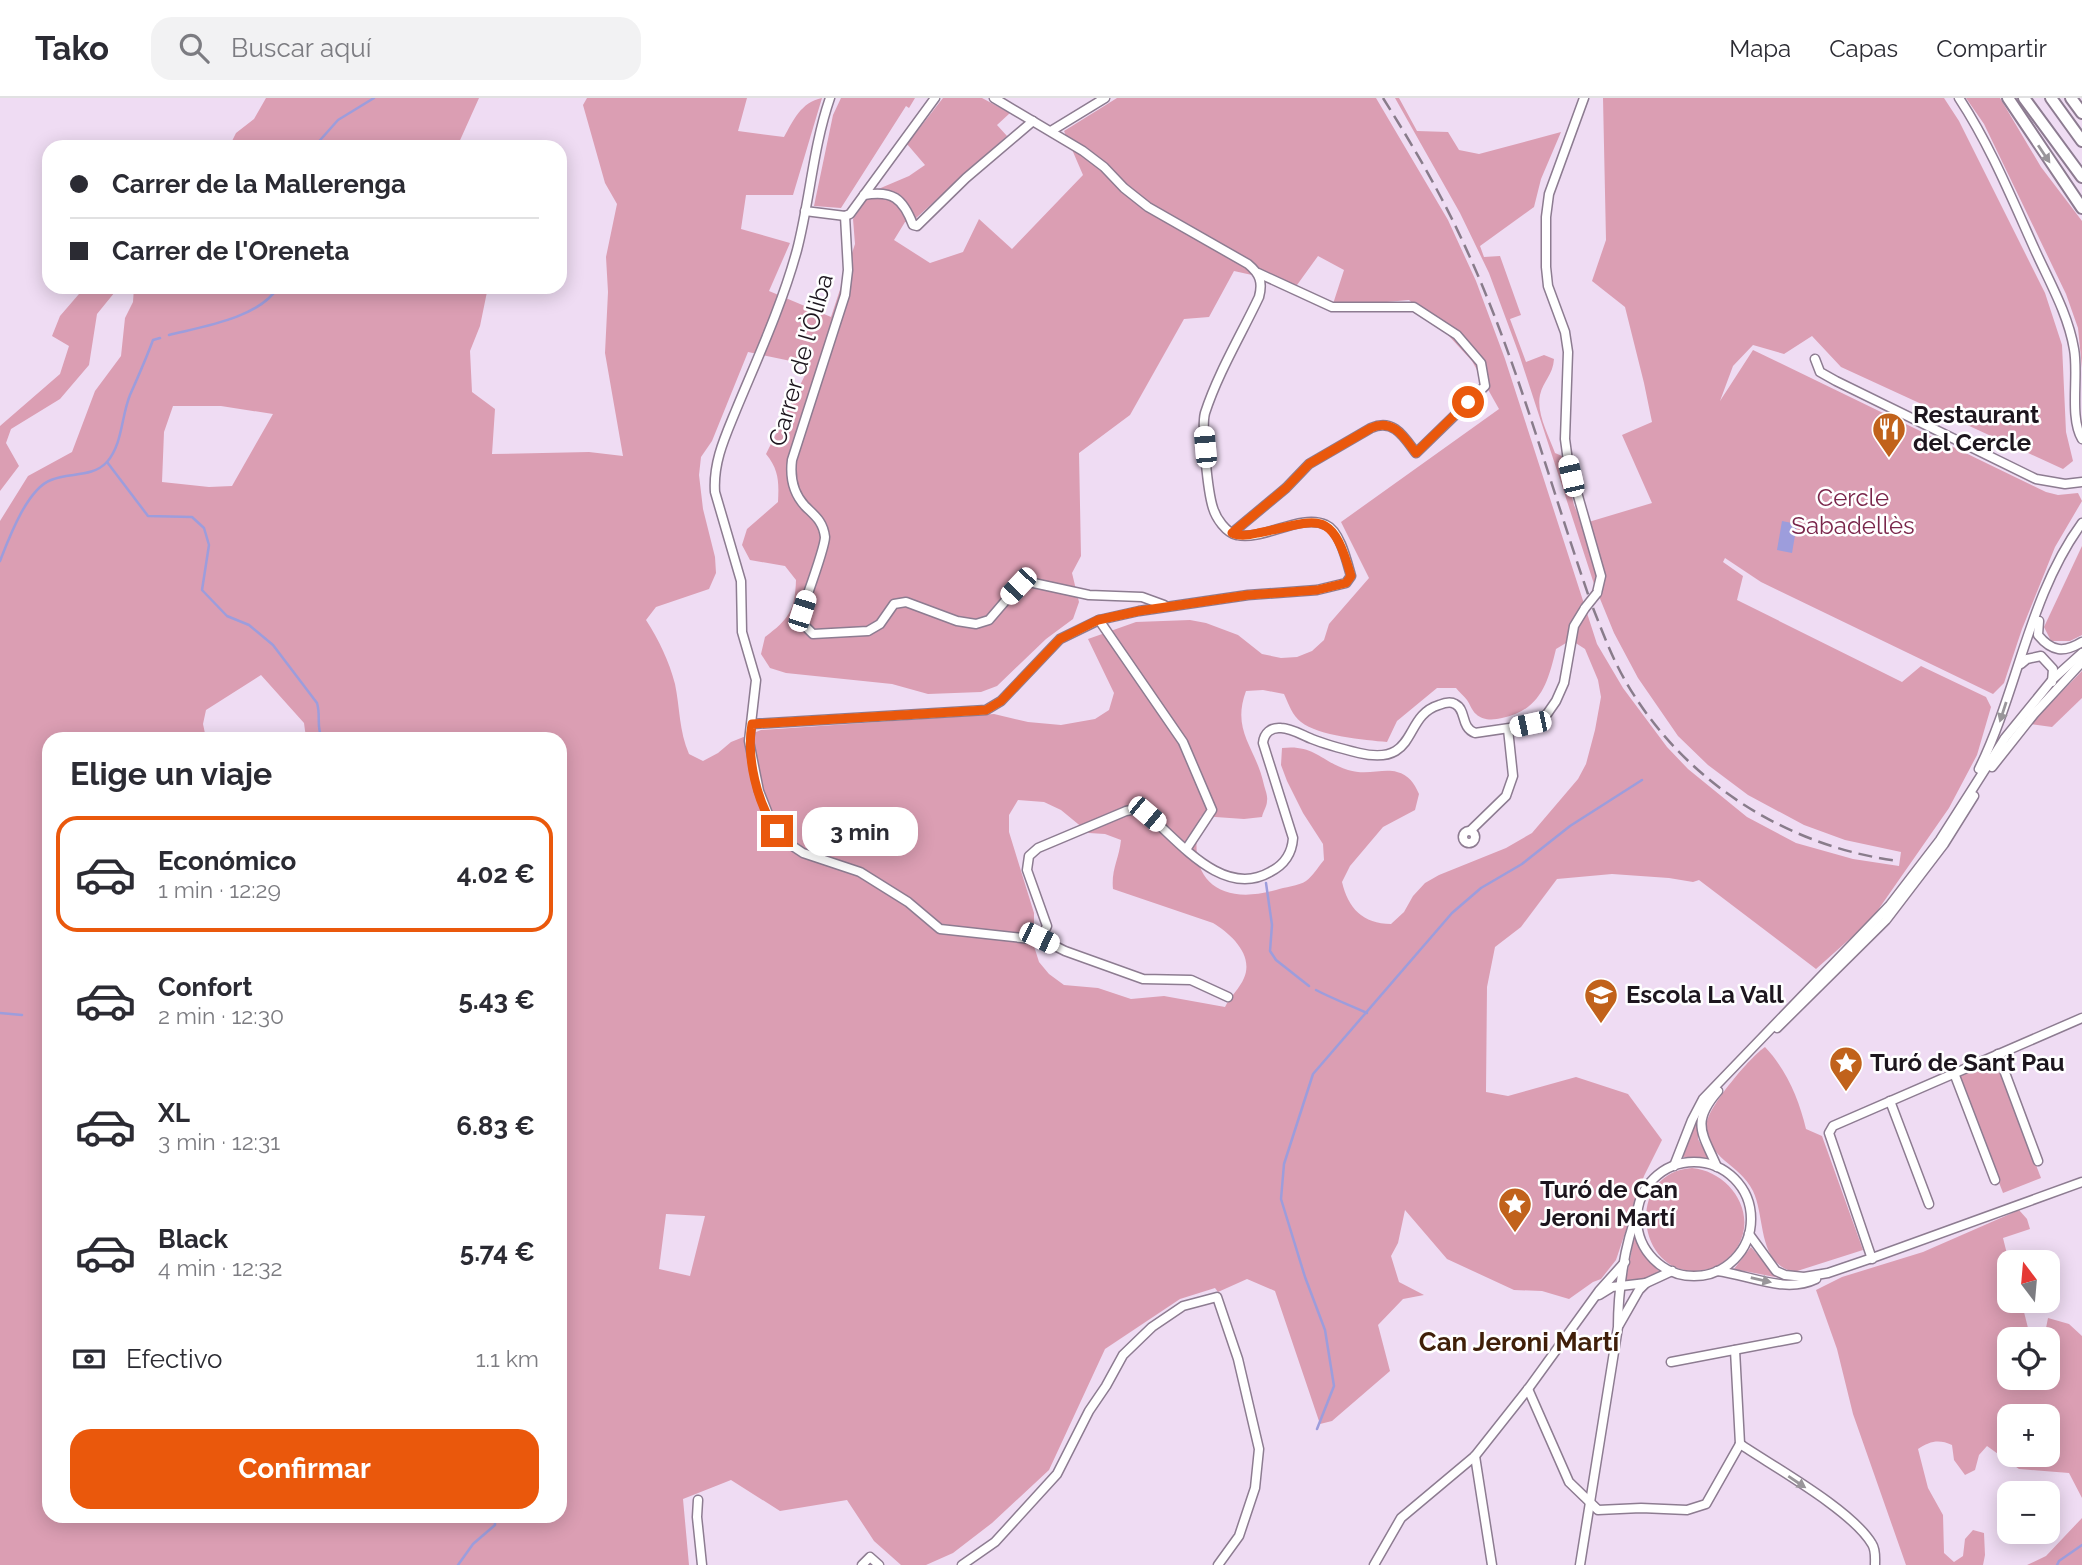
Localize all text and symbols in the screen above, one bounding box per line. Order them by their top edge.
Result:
search box [151,17,641,80]
text: Tako [35,29,109,68]
icon: search [175,29,213,67]
text: Buscar aquí [231,33,371,63]
text: Mapa [1729,34,1791,63]
text: Capas [1829,34,1898,63]
text: Compartir [1936,34,2047,63]
one-way arrow [2037,145,2051,163]
text: Carrer de la Mallerenga [112,169,406,199]
text: Carrer de l'Oreneta [112,236,350,266]
street label: Carrer de l'Òliba [762,270,839,449]
route start [1452,386,1484,418]
place label: Restaurant del Cercle [1913,400,2039,457]
restaurant icon: Restaurant del Cercle [1870,410,1908,459]
car [1193,425,1218,469]
car [1557,453,1586,499]
park label: Cercle Sabadellès [1791,483,1915,540]
car [996,563,1041,609]
car [786,588,819,634]
one-way arrow [1997,702,2008,723]
car [1508,709,1553,739]
text: Elige un viaje [70,755,272,792]
car [1125,792,1170,836]
callout: 3 min [802,806,917,856]
route end [761,815,793,847]
text: 3 min [830,818,890,845]
icon: car [74,843,137,906]
text: Económico [158,846,296,876]
text: 4.02 € [457,859,535,889]
text: 1 min · 12:29 [158,876,281,903]
car [1016,919,1063,957]
icon: car [74,969,137,1032]
text: Confort [158,972,252,1002]
school or university icon: Escola La Vall [1582,976,1620,1025]
place label: Escola La Vall [1626,980,1784,1009]
text: 5.43 € [458,985,535,1015]
text: 2 min · 12:30 [158,1002,284,1029]
place icon: Turó de Sant Pau [1827,1044,1865,1093]
place label: Turó de Sant Pau [1870,1048,2065,1077]
icon: car [74,1095,137,1158]
text: XL [158,1098,190,1128]
text: 6.83 € [456,1111,535,1141]
text: 3 min · 12:31 [158,1128,280,1155]
place label: Turó de Can Jeroni Martí [1540,1175,1678,1232]
place icon: Turó de Can Jeroni Martí [1496,1185,1534,1234]
icon: car [74,1221,137,1284]
text: Black [158,1224,228,1254]
text: 5.74 € [460,1237,535,1267]
north arrow [1997,1250,2060,1312]
map controls [1997,1250,2060,1544]
text: 4 min · 12:32 [158,1254,282,1281]
one-way arrow [1750,1275,1772,1286]
district label: Can Jeroni Martí [1419,1327,1619,1357]
button: locate [1997,1327,2060,1390]
icon: cash [70,1340,108,1378]
text: Efectivo [126,1344,223,1374]
text: 1.1 km [476,1345,539,1372]
button: + [1997,1404,2060,1467]
button: Confirmar [70,1429,539,1509]
one-way arrow [1787,1475,1806,1488]
button: − [1997,1481,2060,1544]

